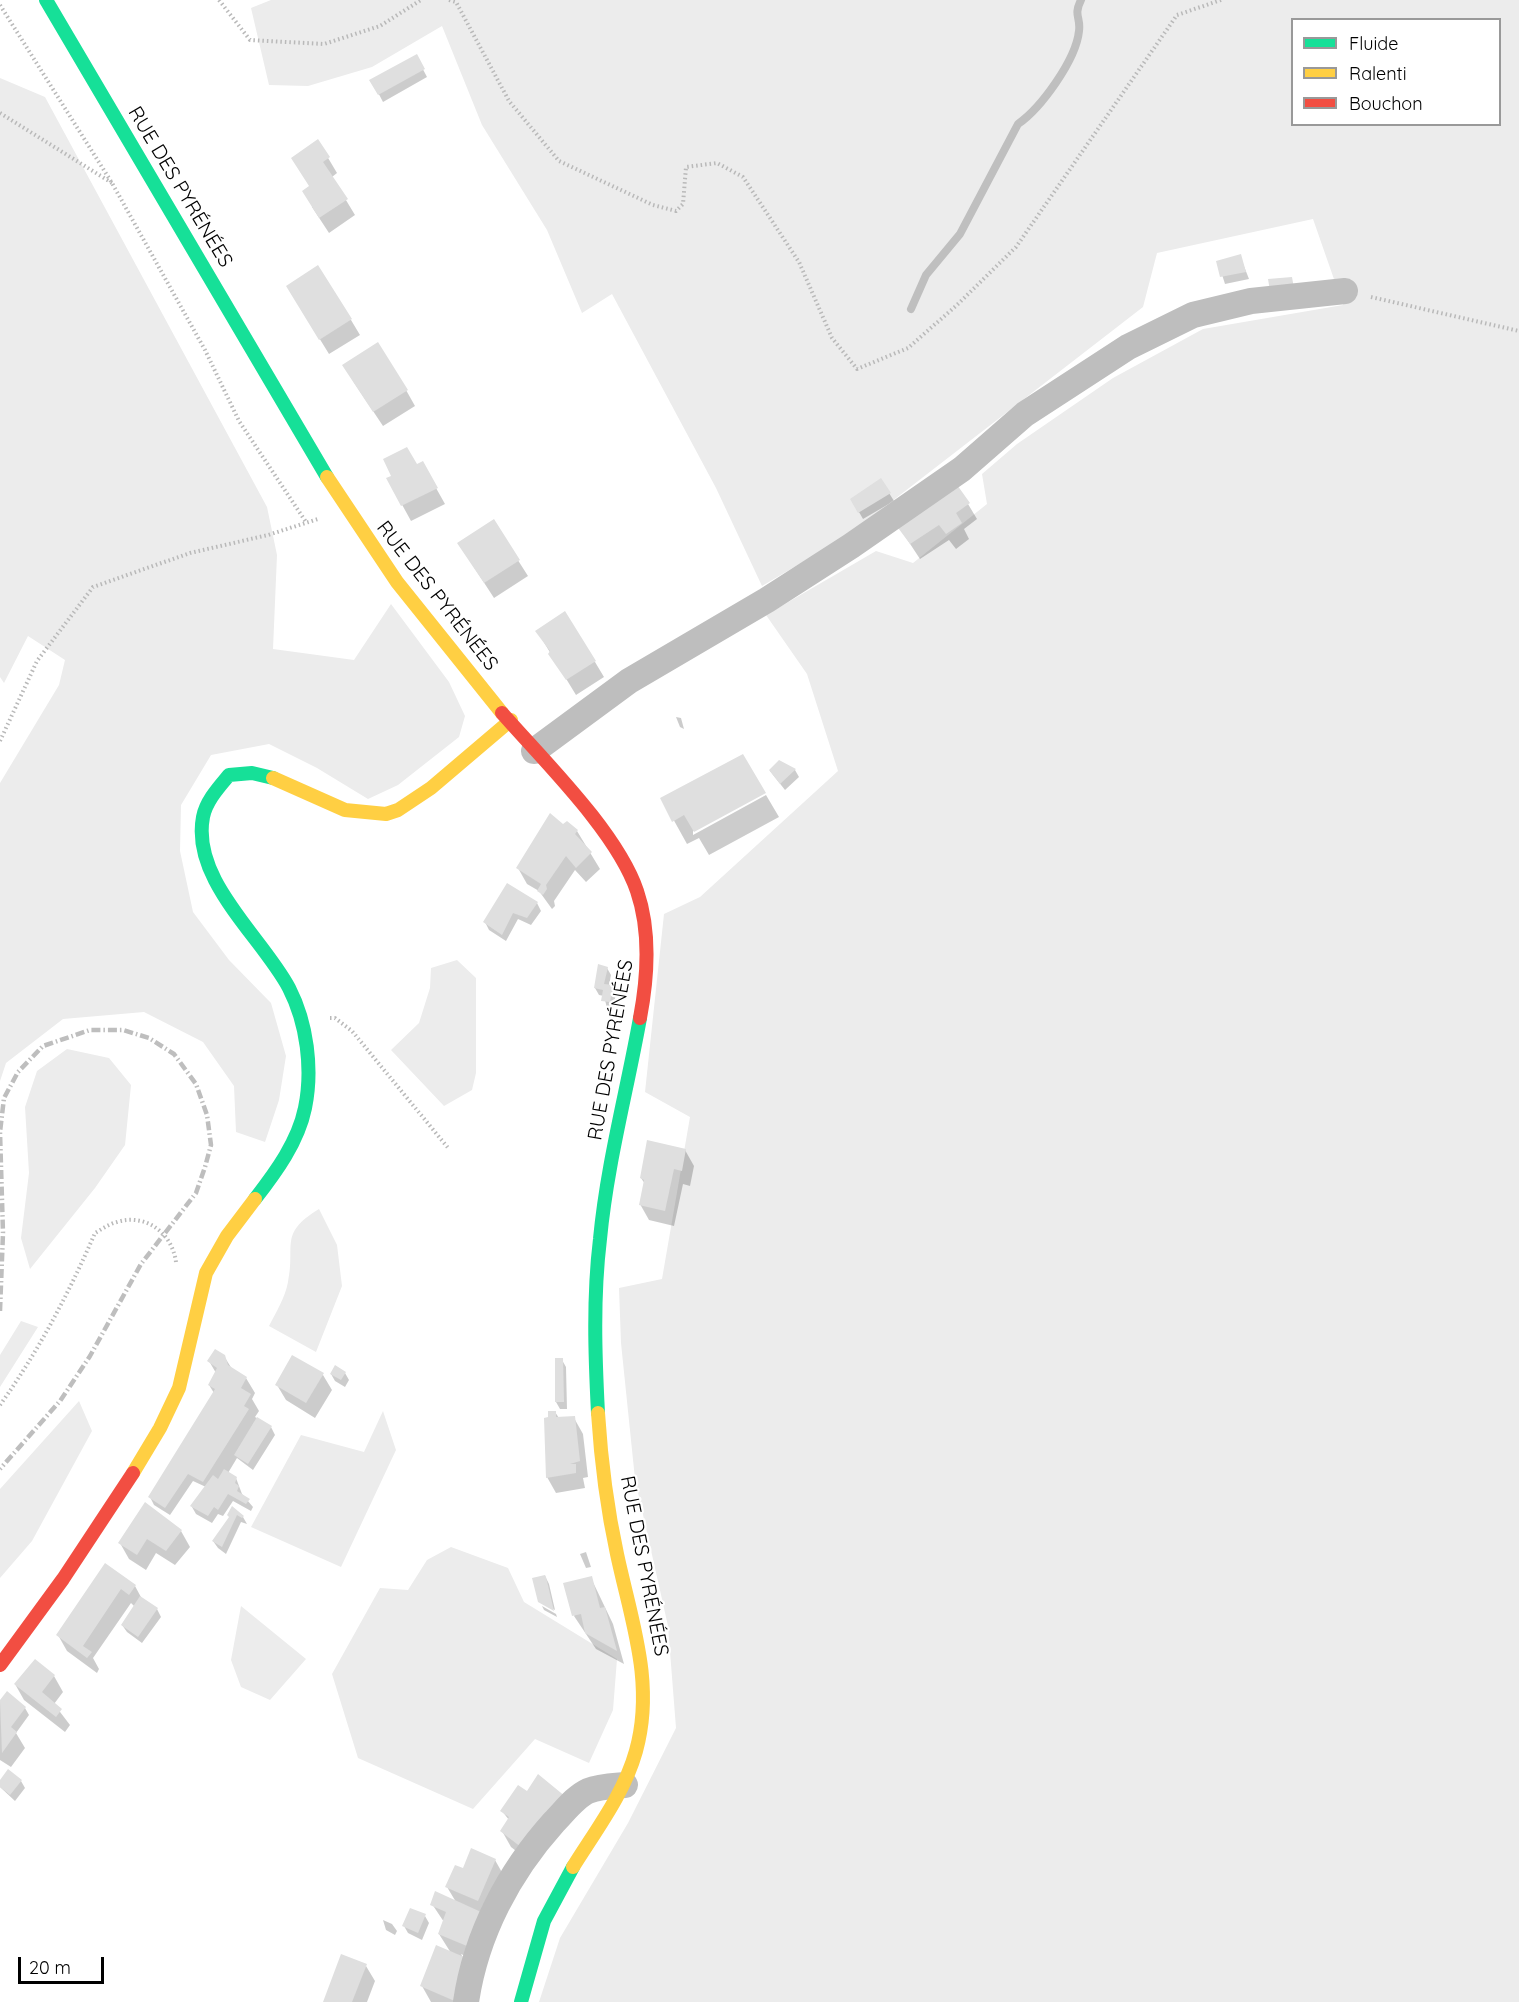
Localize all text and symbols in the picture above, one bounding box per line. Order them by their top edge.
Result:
legend [1291,18,1501,126]
text: Fluide [1349,32,1398,55]
text: Ralenti [1349,62,1407,85]
text: Bouchon [1349,92,1423,115]
street label: RUE DES PYRÉNÉES [123,102,237,272]
street label: RUE DES PYRÉNÉES [371,516,503,676]
street label: RUE DES PYRÉNÉES [583,958,639,1142]
street label: RUE DES PYRÉNÉES [615,1474,673,1658]
scale bar [21,1945,106,1983]
text: 20 m [29,1956,71,1979]

